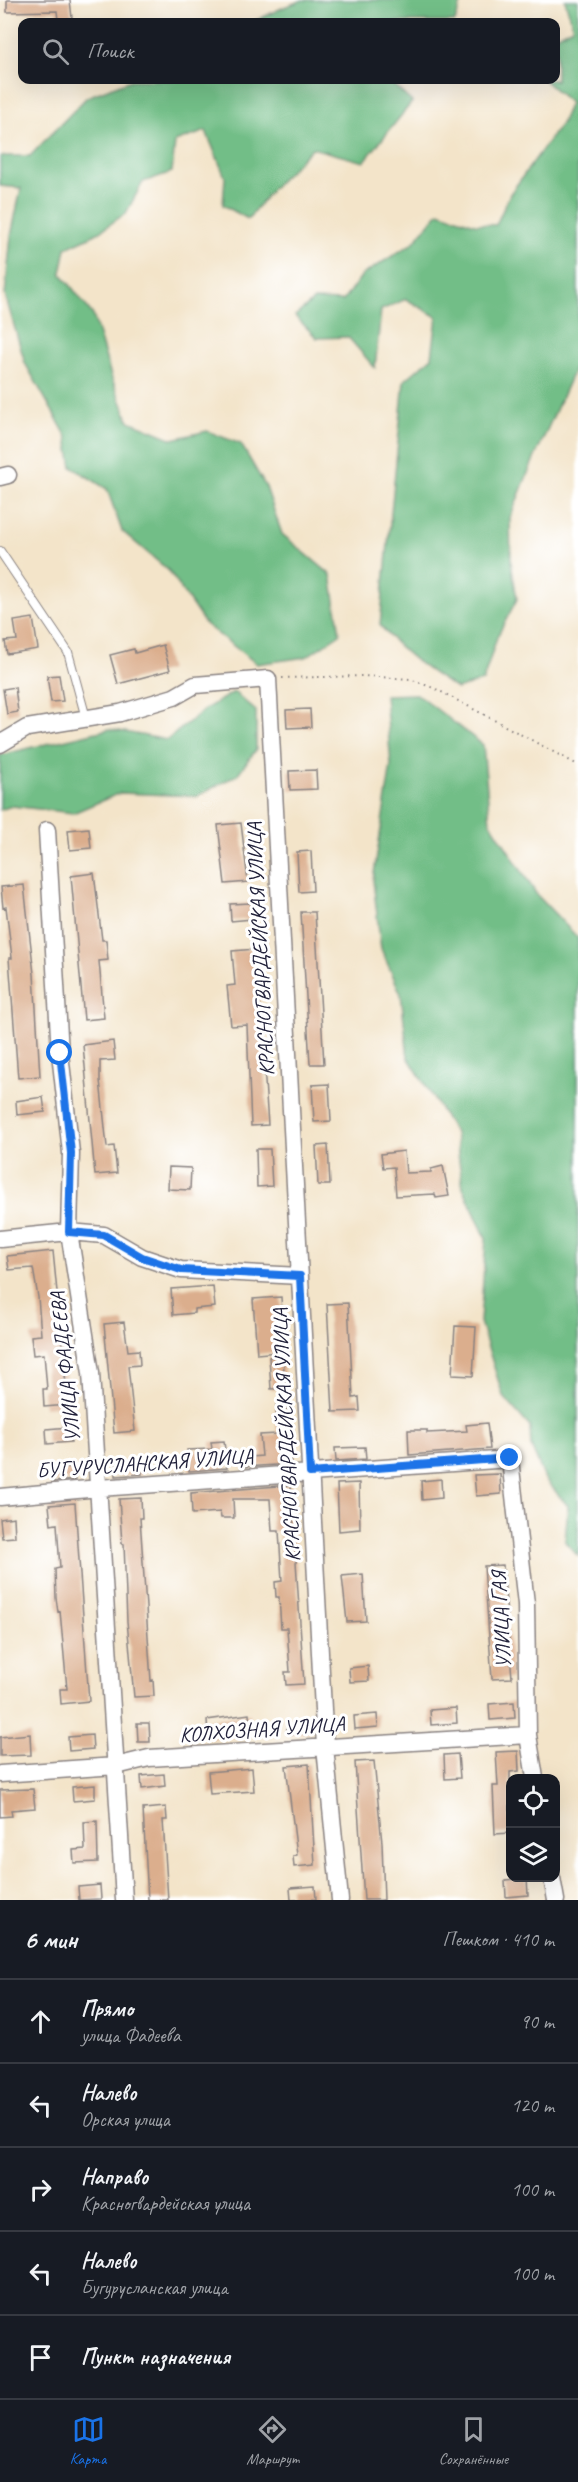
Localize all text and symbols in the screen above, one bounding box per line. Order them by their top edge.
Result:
search box [18,18,560,84]
icon: search [39,35,72,68]
text: Поиск [87,37,133,65]
street label: КРАСНОГВАРДЕЙСКАЯ УЛИЦА [240,821,280,1076]
route start [46,1039,72,1065]
street label: УЛИЦА ФАДЕЕВА [44,1289,86,1443]
street label: КРАСНОГВАРДЕЙСКАЯ УЛИЦА [266,1307,306,1562]
street label: БУГУРУСЛАНСКАЯ УЛИЦА [36,1442,255,1484]
route end [496,1444,522,1470]
street label: УЛИЦА ГАЯ [485,1568,517,1669]
street label: КОЛХОЗНАЯ УЛИЦА [179,1710,347,1748]
map controls [506,1774,560,1882]
button: locate [506,1774,560,1828]
button: layers [506,1828,560,1882]
text: 6 мин [24,1923,77,1956]
text: Пешком · 410 m [442,1927,554,1952]
text: Прямо [81,1995,133,2023]
icon: ahead [24,2005,57,2038]
text: 90 m [520,2009,554,2034]
text: улица Фадеева [81,2023,180,2048]
text: Налево [81,2079,137,2107]
icon: left [24,2089,57,2122]
text: 120 m [511,2093,554,2118]
text: Орская улица [81,2107,170,2132]
text: Направо [81,2163,148,2191]
icon: right [24,2173,57,2206]
text: 100 m [511,2177,554,2202]
text: Красногвардейская улица [81,2191,250,2216]
text: Налево [81,2247,137,2275]
icon: left [24,2257,57,2290]
text: 100 m [511,2261,554,2286]
text: Бугурусланская улица [81,2275,228,2300]
icon: arrive [24,2341,57,2374]
text: Пункт назначения [81,2343,230,2371]
tab: Карта [70,2413,106,2469]
tab: Маршрут [246,2413,299,2469]
tab: Сохранённые [439,2413,508,2469]

